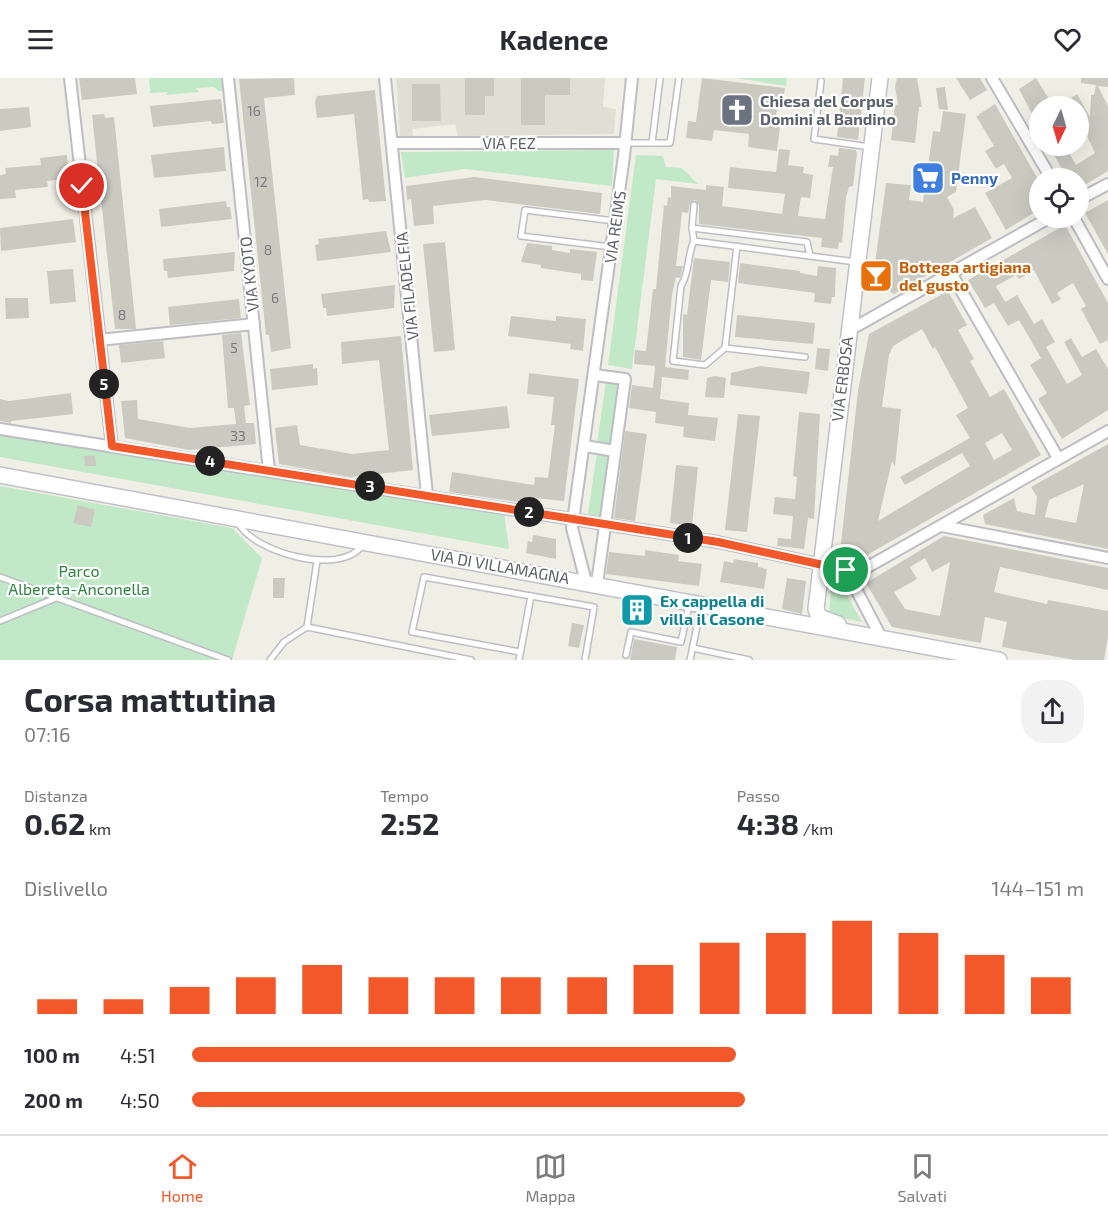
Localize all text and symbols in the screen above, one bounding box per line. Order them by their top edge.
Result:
icon: menu [24,23,57,56]
text: Kadence [500,23,608,55]
icon: heart [1051,23,1084,56]
place label: Chiesa del Corpus Domini al Bandino [760,91,896,128]
church icon: Chiesa del Corpus Domini al Bandino [719,92,755,128]
north arrow [1029,96,1089,156]
map controls [1029,96,1089,228]
house number: 16 [247,102,261,119]
street label: VIA FEZ [482,133,536,152]
pin [56,160,107,211]
supermarket icon: Penny [910,160,946,196]
place label: Penny [951,168,998,188]
button: locate [1029,168,1089,228]
icon: check [65,169,98,202]
house number: 12 [254,173,268,190]
street label: VIA REIMS [600,189,629,264]
street label: VIA FILADELFIA [391,231,422,341]
street label: VIA KYOTO [235,235,262,313]
house number: 8 [264,241,272,258]
place label: Bottega artigiana del gusto [899,257,1031,294]
bar icon: Bottega artigiana del gusto [858,258,894,294]
house number: 6 [271,289,279,306]
house number: 8 [118,306,126,323]
street label: VIA ERBOSA [827,335,856,423]
house number: 5 [230,339,238,356]
pin: 5 [89,369,119,399]
text: 5 [100,374,108,393]
house number: 33 [230,427,246,444]
pin: 4 [195,446,225,476]
text: 4 [205,451,215,470]
pin: 3 [355,471,385,501]
text: 3 [365,476,375,495]
pin: 2 [514,497,544,527]
text: 2 [524,502,534,521]
pin: 1 [673,523,703,553]
text: 1 [685,528,691,547]
street label: VIA DI VILLAMAGNA [429,544,571,587]
pin [820,544,871,595]
icon: arrive [829,553,862,586]
park label: Parco Albereta-Anconella [8,561,150,598]
place label: Ex cappella di villa il Casone [660,591,764,628]
building icon: Ex cappella di villa il Casone [619,592,655,628]
text: Corsa mattutina [24,679,276,719]
button: share [1021,680,1084,743]
text: 07:16 [24,722,70,746]
text: Distanza [24,786,88,805]
text: Tempo [380,786,429,805]
text: Passo [737,786,780,805]
text: 0.62 [24,805,85,841]
text: 2:52 [380,805,439,841]
text: 4:38 [737,805,799,841]
text: km [85,819,111,838]
text: /km [799,819,833,838]
text: Dislivello [24,876,108,900]
text: 144–151 m [992,876,1084,900]
text: 100 m [24,1043,80,1067]
text: 4:51 [120,1043,156,1067]
text: 200 m [24,1088,83,1112]
text: 4:50 [120,1088,160,1112]
tab: Home [161,1150,203,1205]
tab: Mappa [525,1150,576,1205]
tab: Salvati [898,1150,947,1205]

